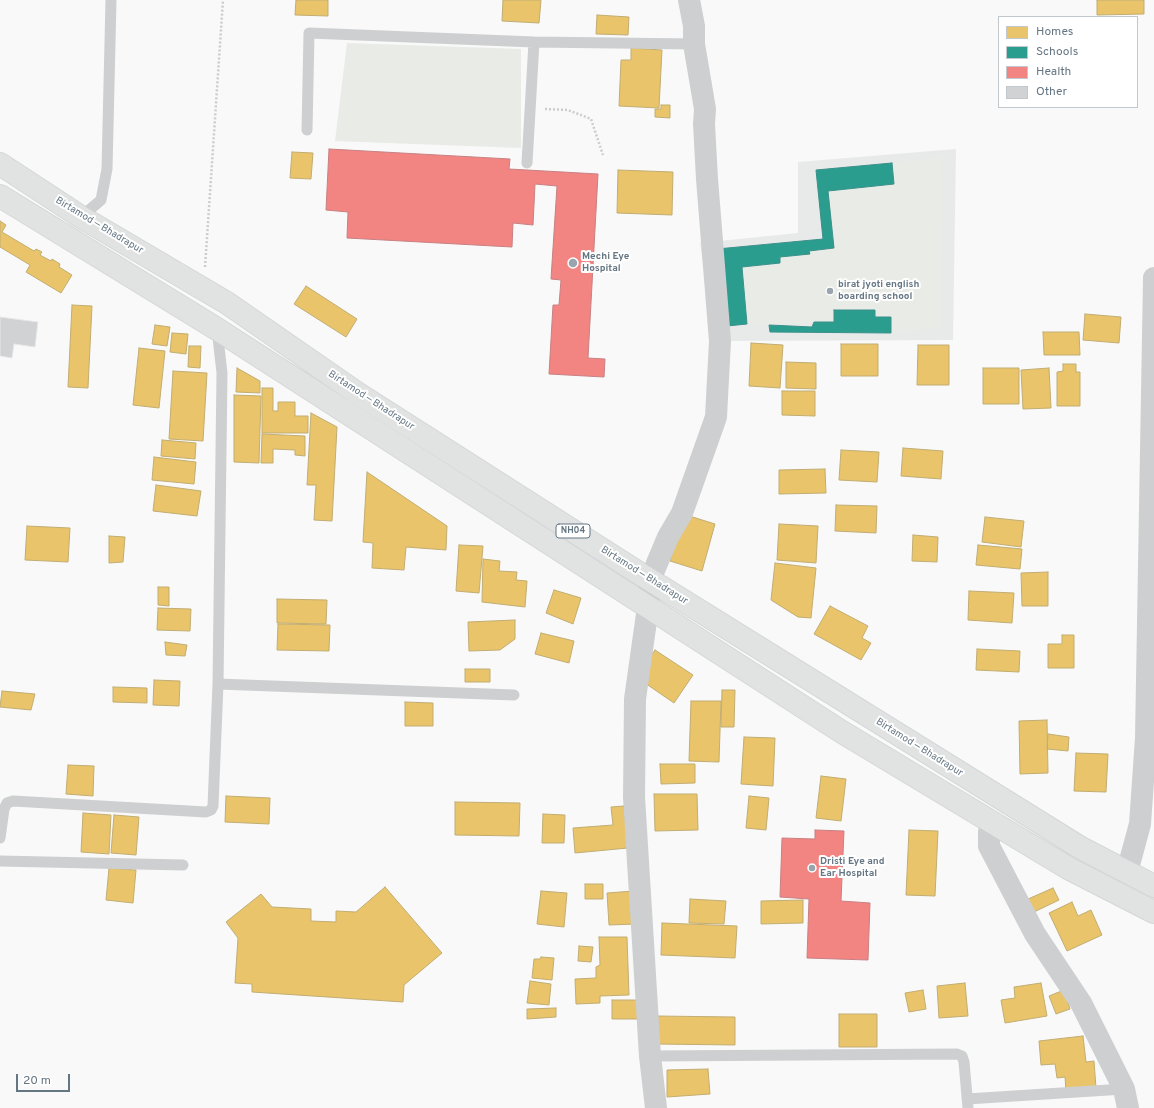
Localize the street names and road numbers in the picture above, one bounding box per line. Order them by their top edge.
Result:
street label: Birtamod — Bhadrapur [53,195,145,257]
street label: Birtamod — Bhadrapur [326,369,416,433]
road number: NH04 [556,524,590,538]
street label: Birtamod — Bhadrapur [598,544,690,608]
street label: Birtamod — Bhadrapur [873,716,965,780]

